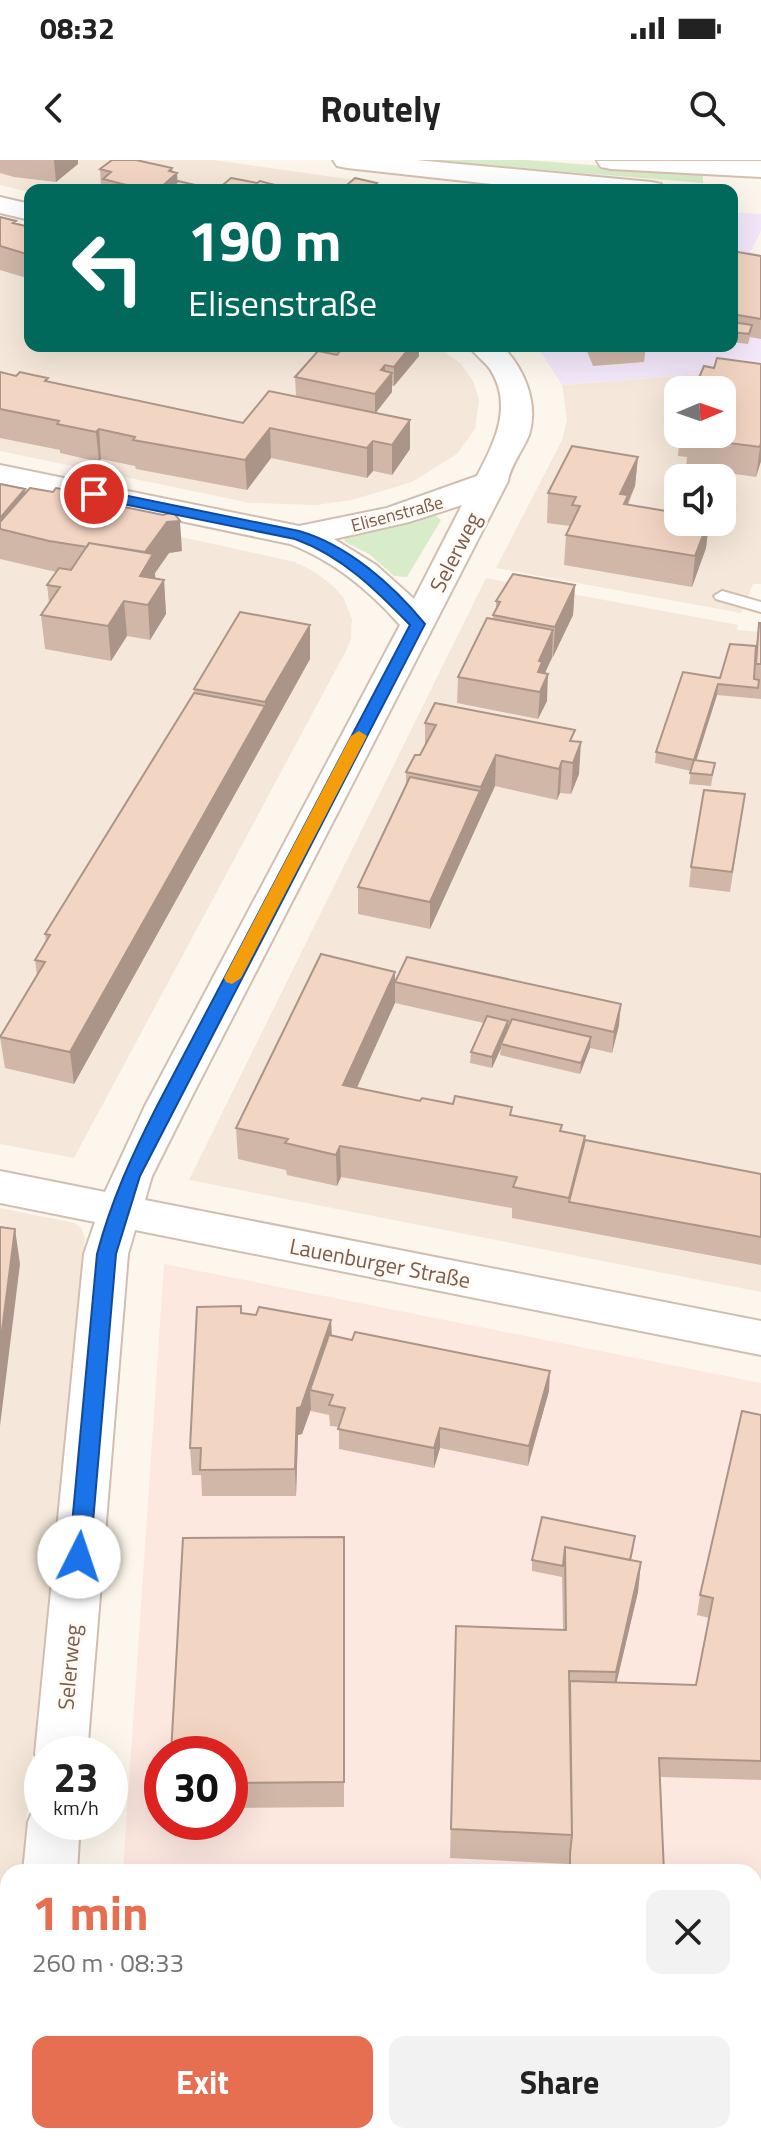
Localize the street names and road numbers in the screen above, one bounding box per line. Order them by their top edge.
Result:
street label: Elisenstraße [348,488,446,539]
street label: Selerweg [420,506,490,598]
street label: Lauenburger Straße [287,1229,473,1297]
street label: Selerweg [48,1623,90,1711]

